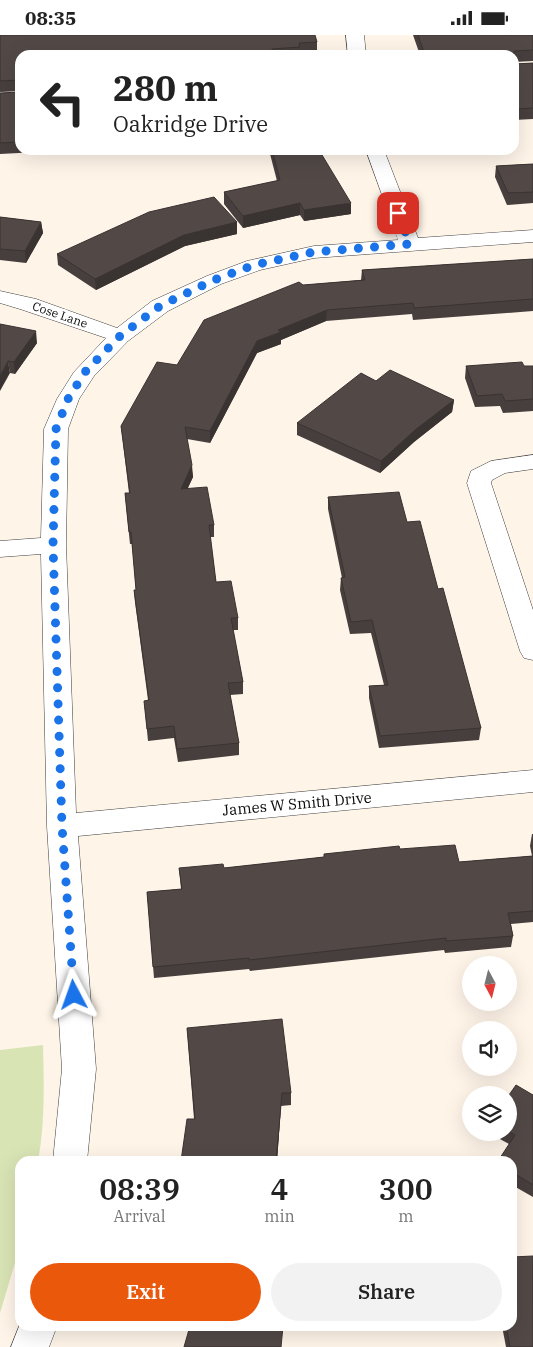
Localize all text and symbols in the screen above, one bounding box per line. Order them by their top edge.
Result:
text: 08:35 [25,6,76,30]
text: 280 m [113,65,218,111]
icon: left [30,70,95,135]
text: Oakridge Drive [113,109,268,138]
pin [377,192,419,234]
icon: arrive [384,199,412,227]
street label: Cose Lane [31,298,90,331]
street label: James W Smith Drive [221,788,372,820]
north arrow [462,956,518,1011]
map controls [462,956,517,1141]
position arrow [47,968,99,1020]
button: sound [462,1021,517,1076]
button: layers [462,1086,517,1141]
text: 08:39 [99,1169,180,1208]
text: 4 [270,1169,288,1208]
text: 300 [379,1169,433,1208]
text: Arrival [114,1206,166,1226]
text: min [264,1206,295,1226]
text: m [398,1206,413,1226]
button: Exit [30,1263,261,1321]
button: Share [271,1263,502,1321]

